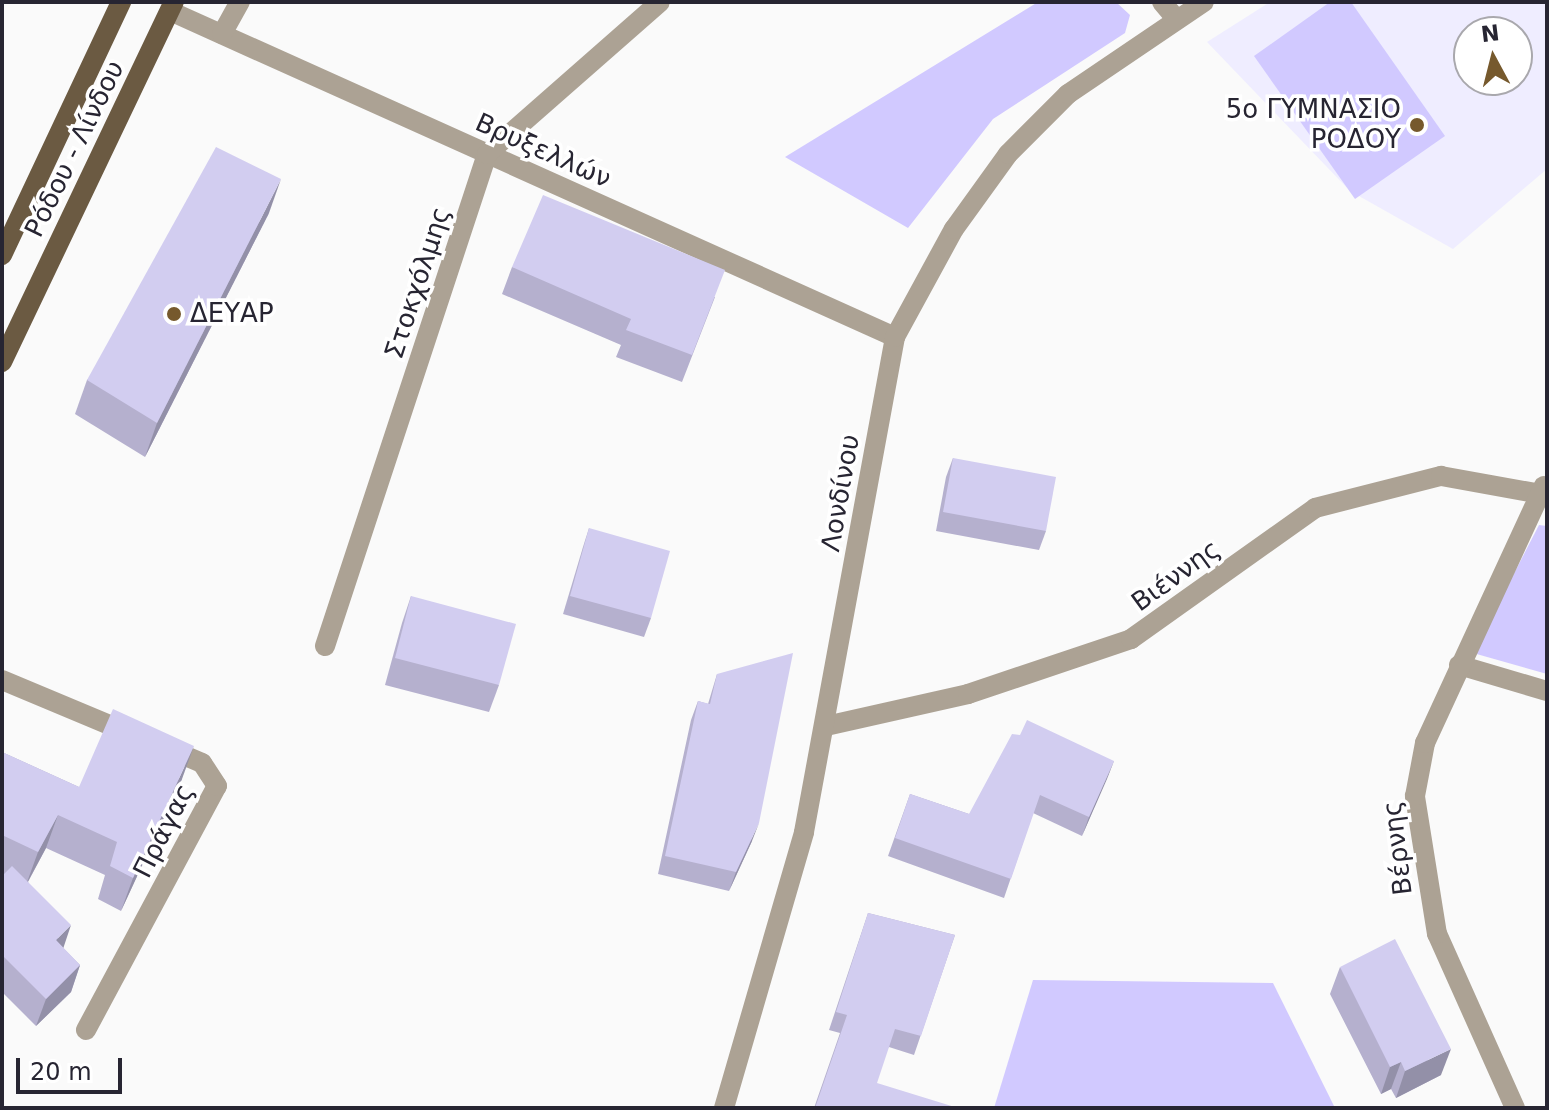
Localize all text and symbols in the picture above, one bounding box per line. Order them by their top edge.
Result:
north arrow [1453,16,1533,96]
text: N [1480,20,1501,47]
street label: Ρόδου - Λίνδου [19,56,131,242]
place label: 5ο ΓΥΜΝΑΣΙΟ ΡΟΔΟΥ [1226,94,1401,156]
street label: Βρυξελλών [470,107,616,195]
marker: 5ο ΓΥΜΝΑΣΙΟ ΡΟΔΟΥ [1408,116,1426,134]
street label: Στοκχόλμης [379,203,457,363]
place label: ΔΕΥΑΡ [190,298,274,330]
marker: ΔΕΥΑΡ [165,305,183,323]
street label: Λονδίνου [815,432,867,554]
street label: Βιέννης [1126,534,1226,618]
street label: Πράγας [127,779,201,883]
street label: Βέρνης [1377,799,1419,897]
scale bar [20,1042,126,1092]
text: 20 m [30,1058,92,1086]

